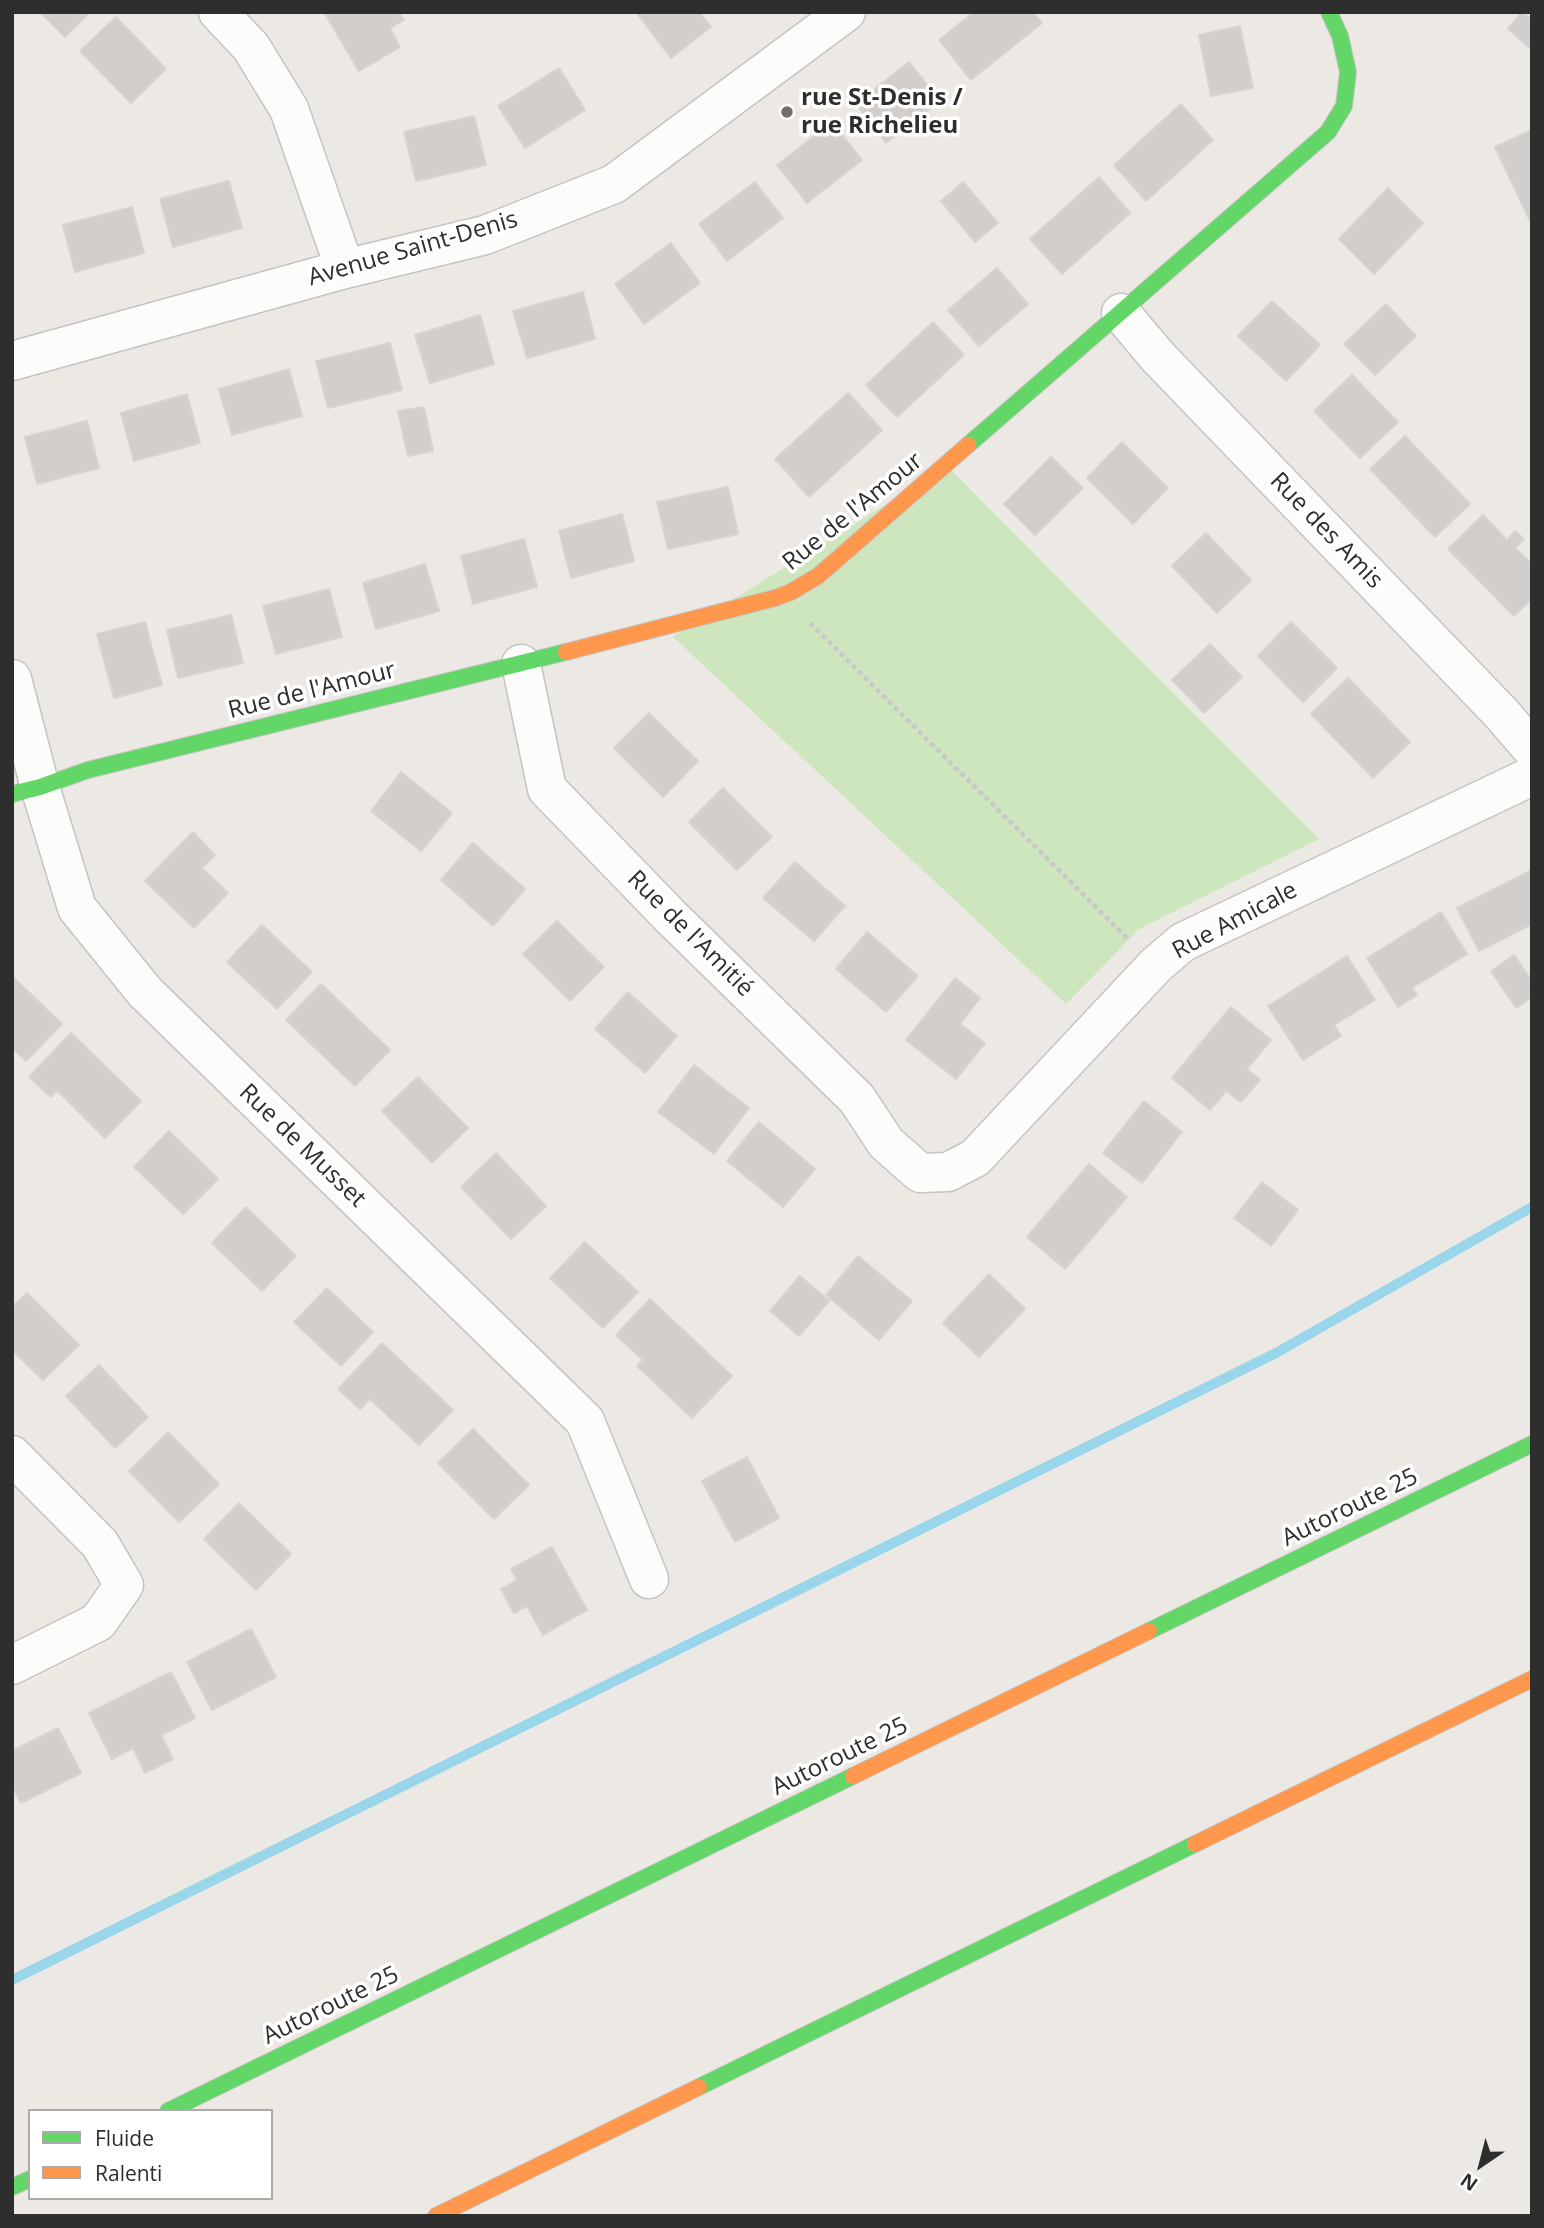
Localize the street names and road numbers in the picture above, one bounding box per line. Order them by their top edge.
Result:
street label: Avenue Saint-Denis [305,205,521,293]
street label: Rue de l'Amour [777,447,929,577]
street label: Rue des Amis [1264,467,1388,595]
street label: Rue de l'Amour [225,656,399,726]
street label: Rue de l'Amitié [621,865,759,1003]
street label: Rue Amicale [1168,876,1302,966]
street label: Rue de Musset [233,1078,371,1214]
street label: Autoroute 25 [1277,1463,1423,1553]
street label: Autoroute 25 [767,1712,913,1802]
street label: Autoroute 25 [258,1961,404,2051]

